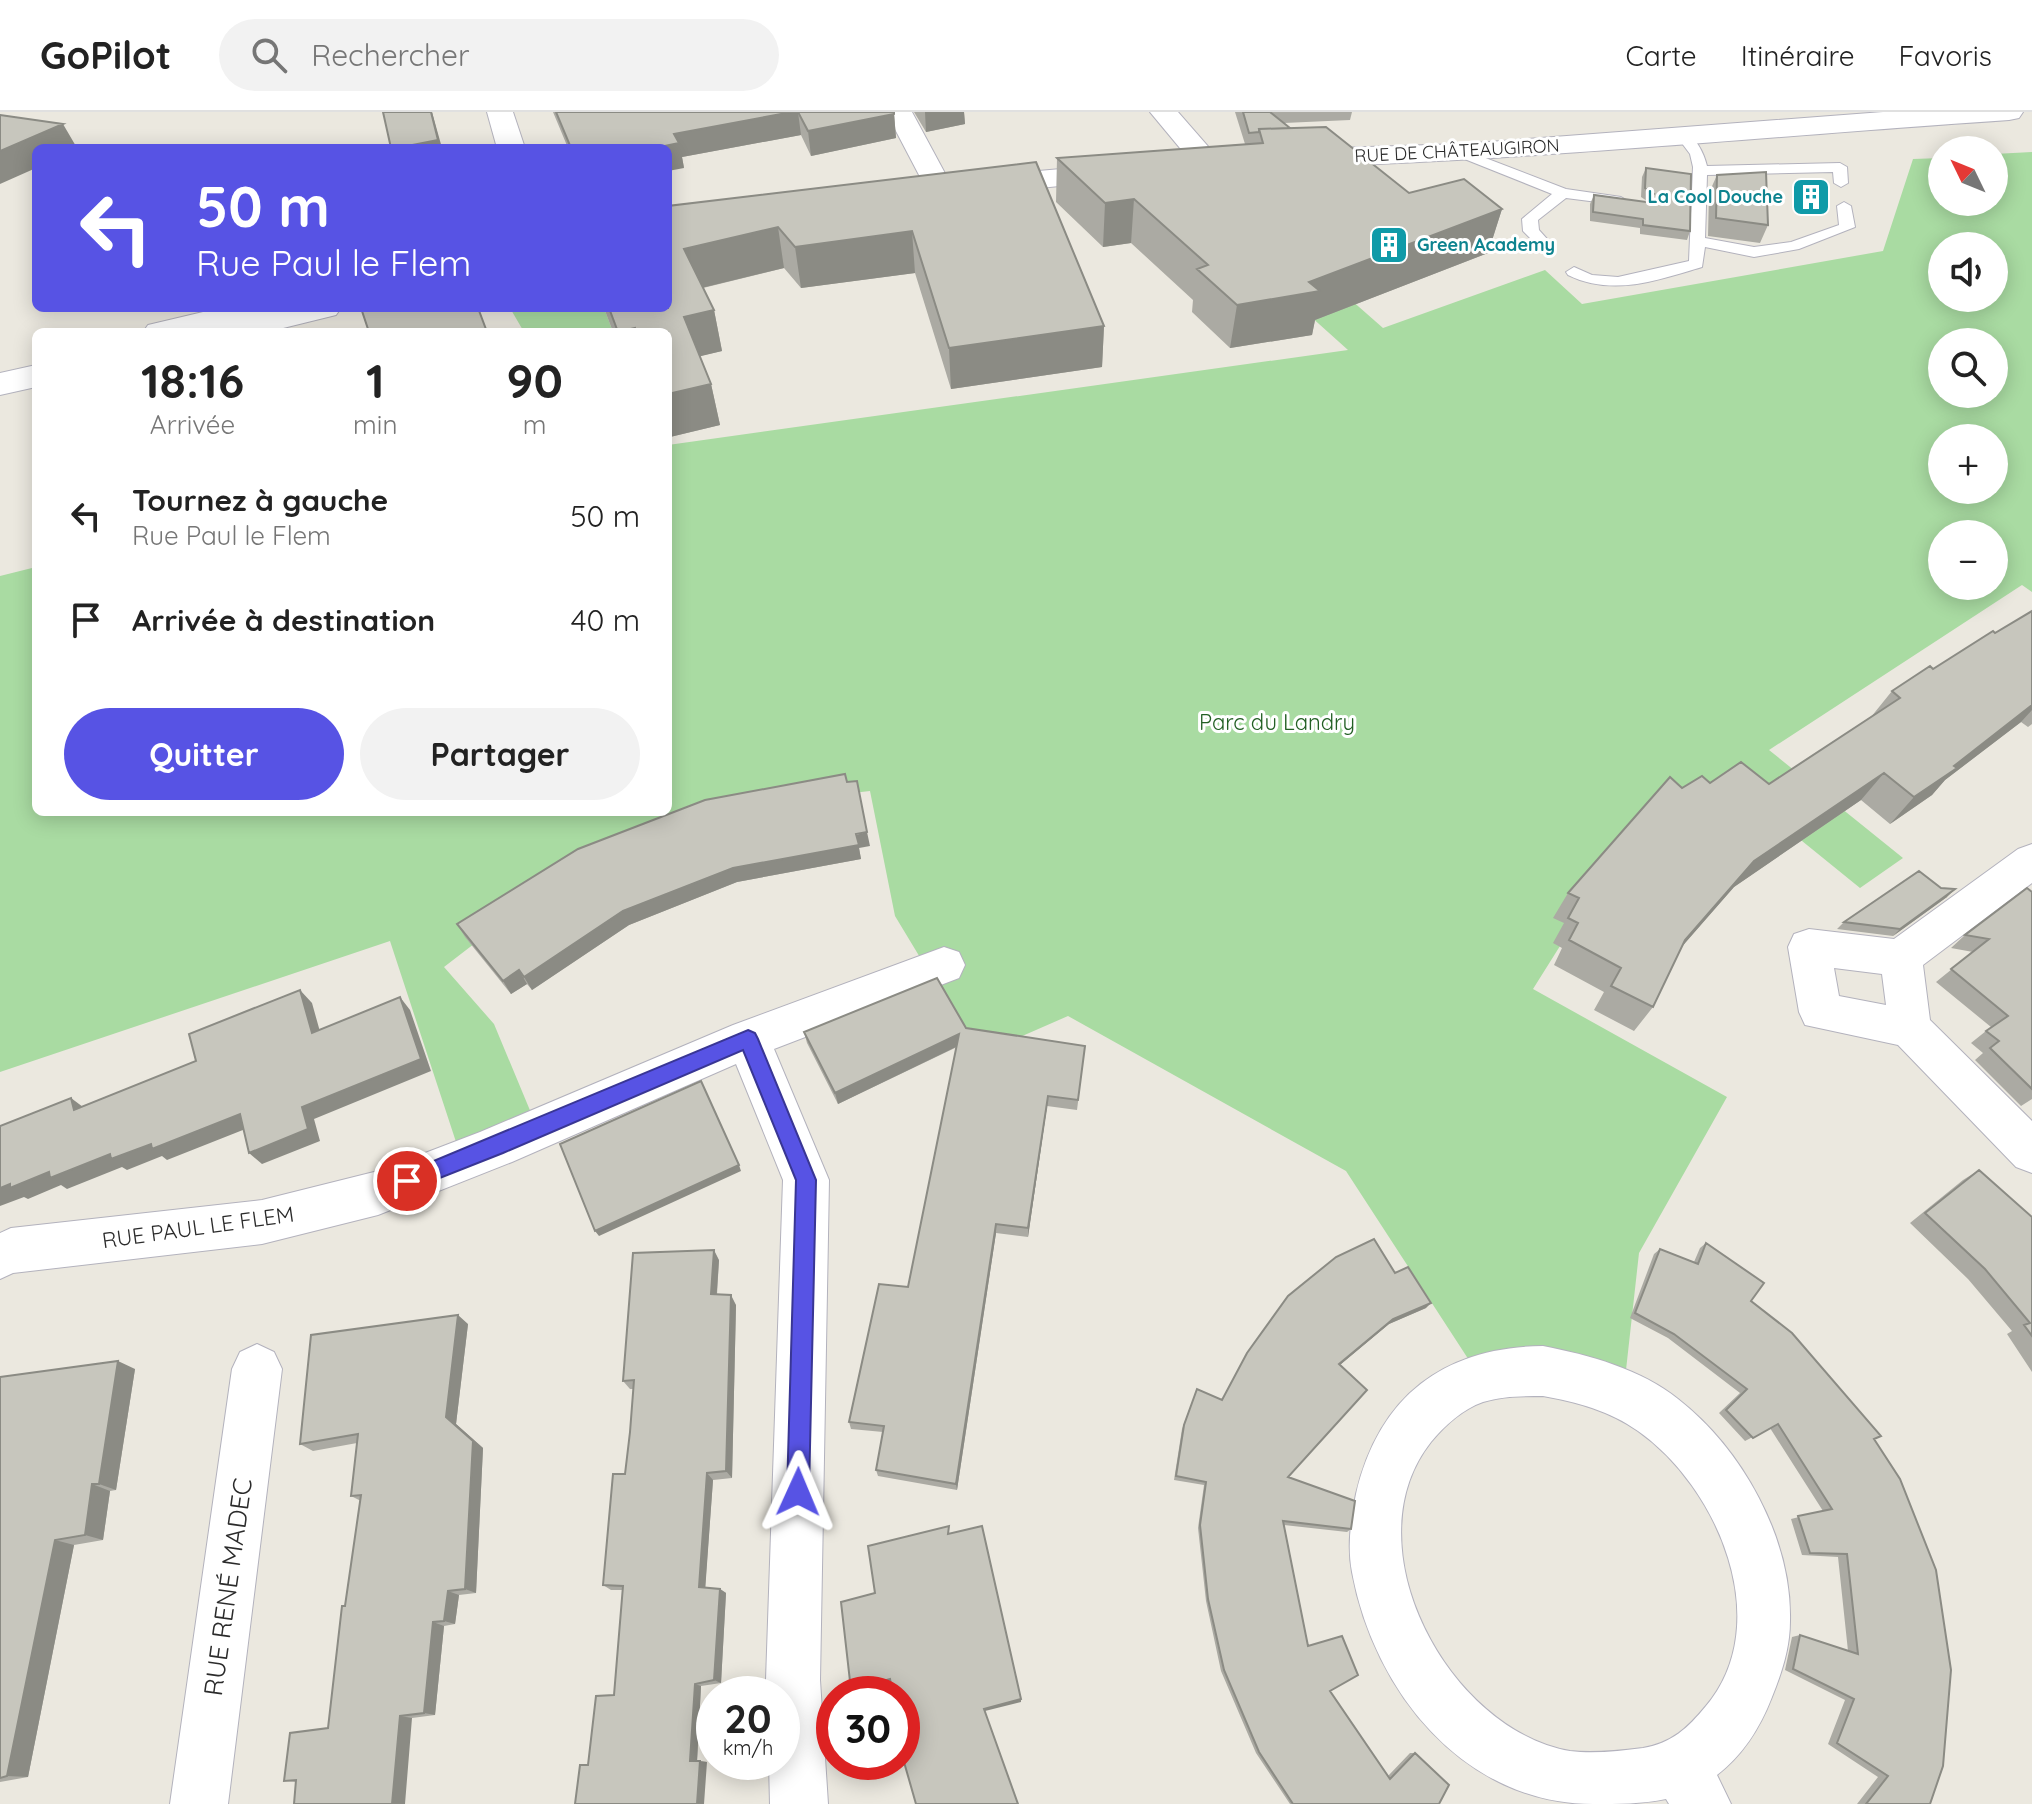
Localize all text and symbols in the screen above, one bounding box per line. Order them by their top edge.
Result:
search box [219,19,779,91]
text: GoPilot [40,31,171,79]
icon: search [247,33,291,77]
text: Rechercher [311,36,470,74]
text: Carte [1625,38,1697,73]
text: Itinéraire [1741,38,1855,73]
text: Favoris [1899,38,1992,73]
street label: RUE DE CHÂTEAUGIRON [1354,134,1560,167]
north arrow [1928,136,2008,216]
map controls [1928,136,2008,600]
text: 50 m [196,171,330,241]
icon: left [64,176,168,280]
building icon: La Cool Douche [1790,176,1832,218]
place label: La Cool Douche [1648,185,1783,208]
building icon: Green Academy [1368,224,1410,266]
button: sound [1928,232,2008,312]
place label: Green Academy [1417,233,1555,256]
text: Rue Paul le Flem [196,240,471,285]
button: search [1928,328,2008,408]
text: 18:16 [141,350,244,410]
text: 1 [366,350,385,410]
text: 90 [506,350,563,410]
text: Arrivée [150,408,235,441]
text: min [353,408,397,441]
text: m [523,408,547,441]
button: + [1928,424,2008,504]
text: Tournez à gauche [132,481,388,519]
icon: left [64,494,108,538]
text: 50 m [570,497,640,535]
text: Rue Paul le Flem [132,519,331,552]
button: − [1928,520,2008,600]
icon: arrive [64,598,108,642]
text: Arrivée à destination [132,601,435,639]
text: 40 m [571,601,640,639]
button: Quitter [64,708,344,800]
button: Partager [360,708,640,800]
park label: Parc du Landry [1199,708,1355,736]
pin [373,1147,441,1215]
icon: arrive [385,1159,429,1203]
street label: RUE PAUL LE FLEM [100,1200,296,1254]
position arrow [756,1450,840,1534]
street label: RUE RENÉ MADEC [196,1476,259,1698]
speed limit sign: 30 [816,1676,920,1780]
text: 20 [724,1693,772,1743]
text: km/h [723,1735,773,1760]

